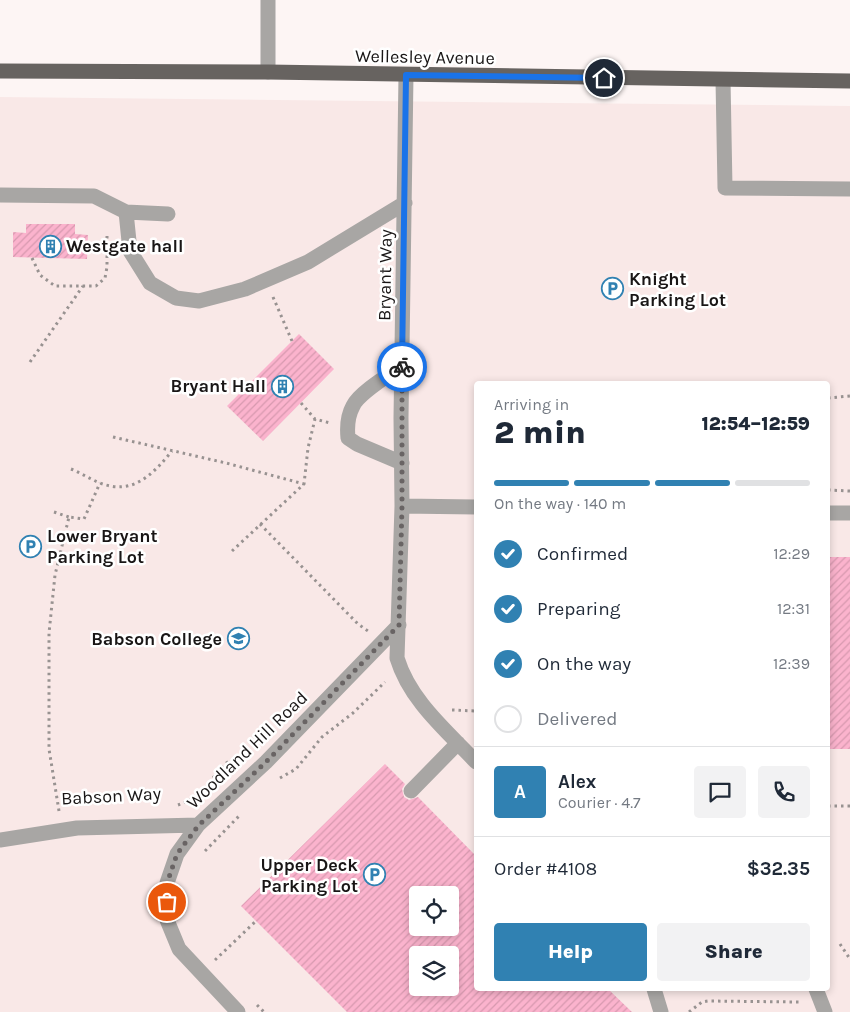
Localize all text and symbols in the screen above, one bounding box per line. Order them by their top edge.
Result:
street label: Wellesley Avenue [355,45,495,69]
pin [583,57,625,99]
icon: home [590,64,618,92]
street label: Bryant Way [373,228,397,321]
building icon: Westgate hall [38,234,62,258]
place label: Westgate hall [66,235,183,257]
place label: Knight Parking Lot [629,268,726,311]
parking icon: Knight Parking Lot [601,277,625,301]
courier [377,342,427,392]
icon: bike [388,353,416,381]
building icon: Bryant Hall [270,374,294,398]
place label: Bryant Hall [171,375,266,397]
text: Arriving in [494,395,569,414]
text: 12:54–12:59 [702,413,810,435]
text: 2 min [494,414,586,451]
text: On the way · 140 m [494,494,626,513]
place label: Lower Bryant Parking Lot [47,525,158,568]
parking icon: Lower Bryant Parking Lot [19,534,43,558]
icon: check [494,540,522,568]
text: Confirmed [537,543,628,565]
text: 12:29 [773,544,810,563]
icon: check [494,595,522,623]
text: Preparing [537,598,620,620]
text: 12:31 [777,599,810,618]
school or university icon: Babson College [226,627,250,651]
place label: Babson College [91,628,222,650]
icon: check [494,650,522,678]
text: On the way [537,653,631,675]
text: 12:39 [773,654,810,673]
street label: Woodland Hill Road [182,687,312,813]
text: Delivered [537,708,617,730]
button: chat [694,766,746,818]
button: phone [758,766,810,818]
text: Alex [558,771,596,793]
text: A [514,781,526,803]
street label: Babson Way [60,782,162,810]
text: Courier · 4.7 [558,793,641,812]
place label: Upper Deck Parking Lot [260,854,358,897]
text: Order #4108 [494,858,597,880]
text: $32.35 [747,858,810,880]
parking icon: Upper Deck Parking Lot [362,863,386,887]
pin [146,881,188,923]
map controls [409,886,459,996]
button: locate [409,886,459,936]
icon: bag [153,888,181,916]
button: Help [494,923,647,981]
button: Share [657,923,810,981]
button: layers [409,946,459,996]

